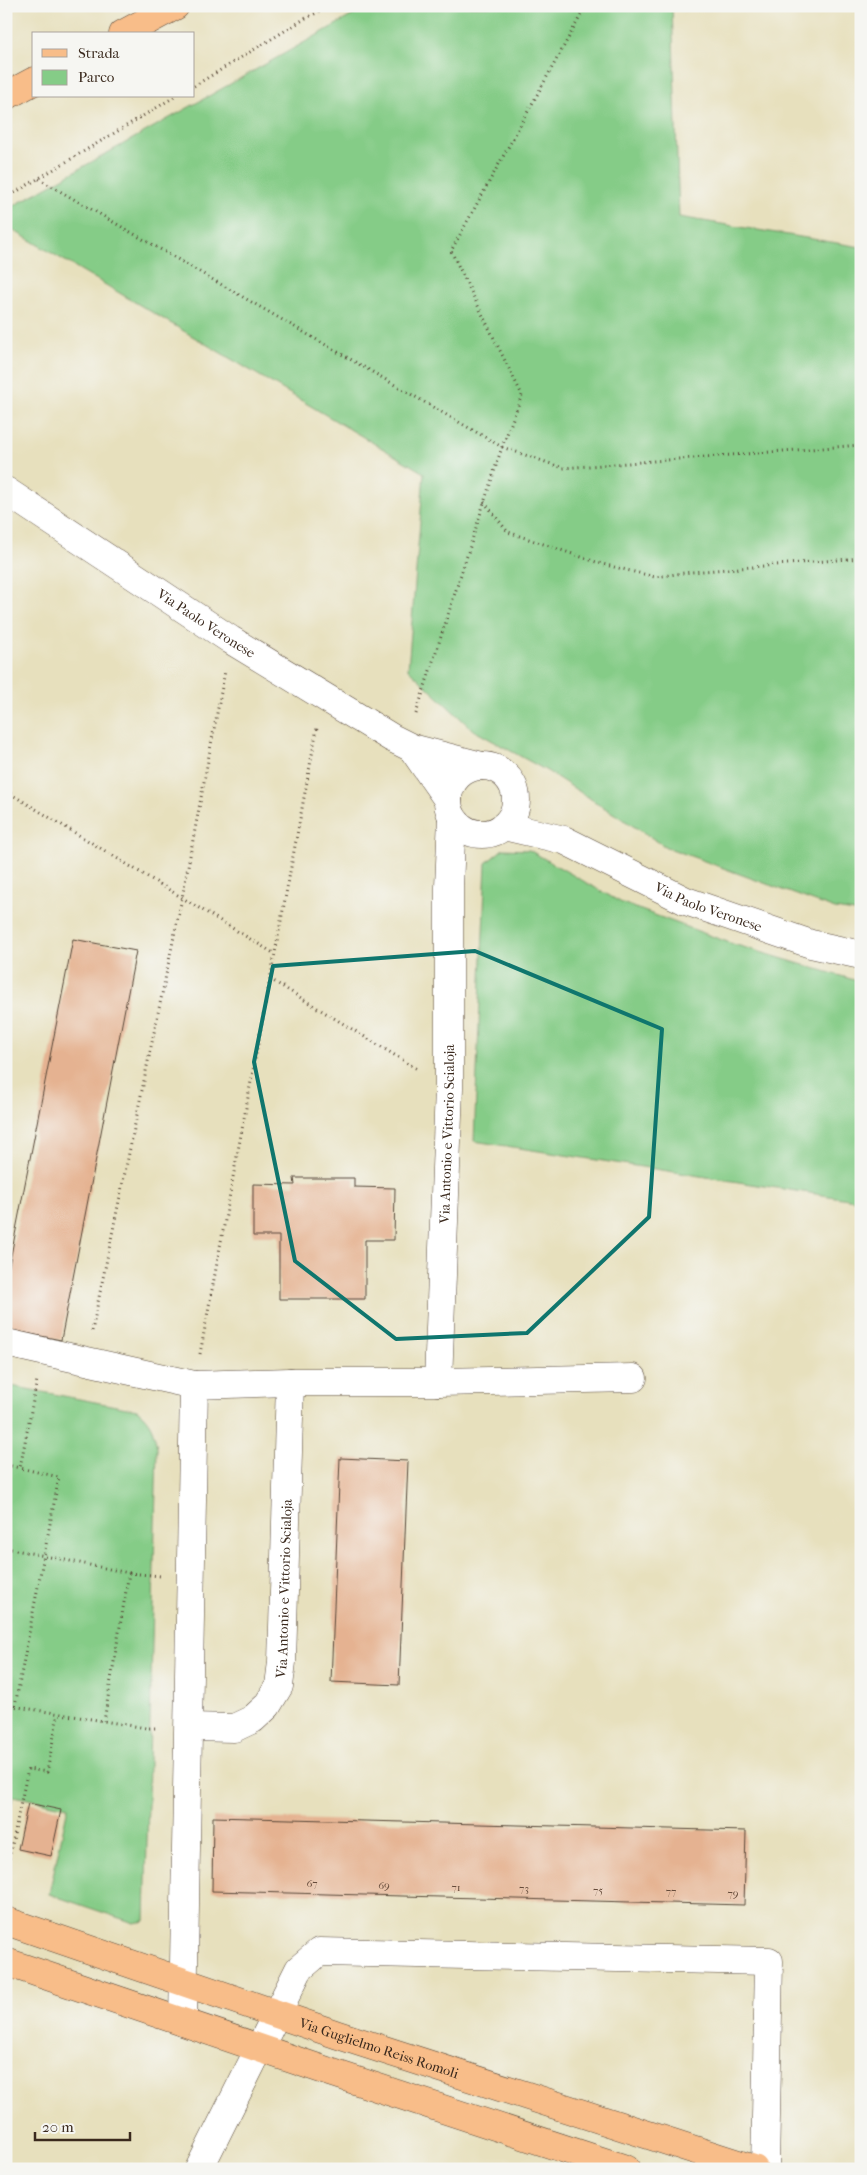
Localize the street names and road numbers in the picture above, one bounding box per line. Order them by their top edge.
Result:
street label: Via Paolo Veronese [153,585,258,662]
street label: Via Paolo Veronese [651,878,764,935]
street label: Via Antonio e Vittorio Scialoja [436,1044,458,1225]
street label: Via Antonio e Vittorio Scialoja [272,1498,296,1680]
street label: Via Guglielmo Reiss Romoli [296,2014,461,2082]

